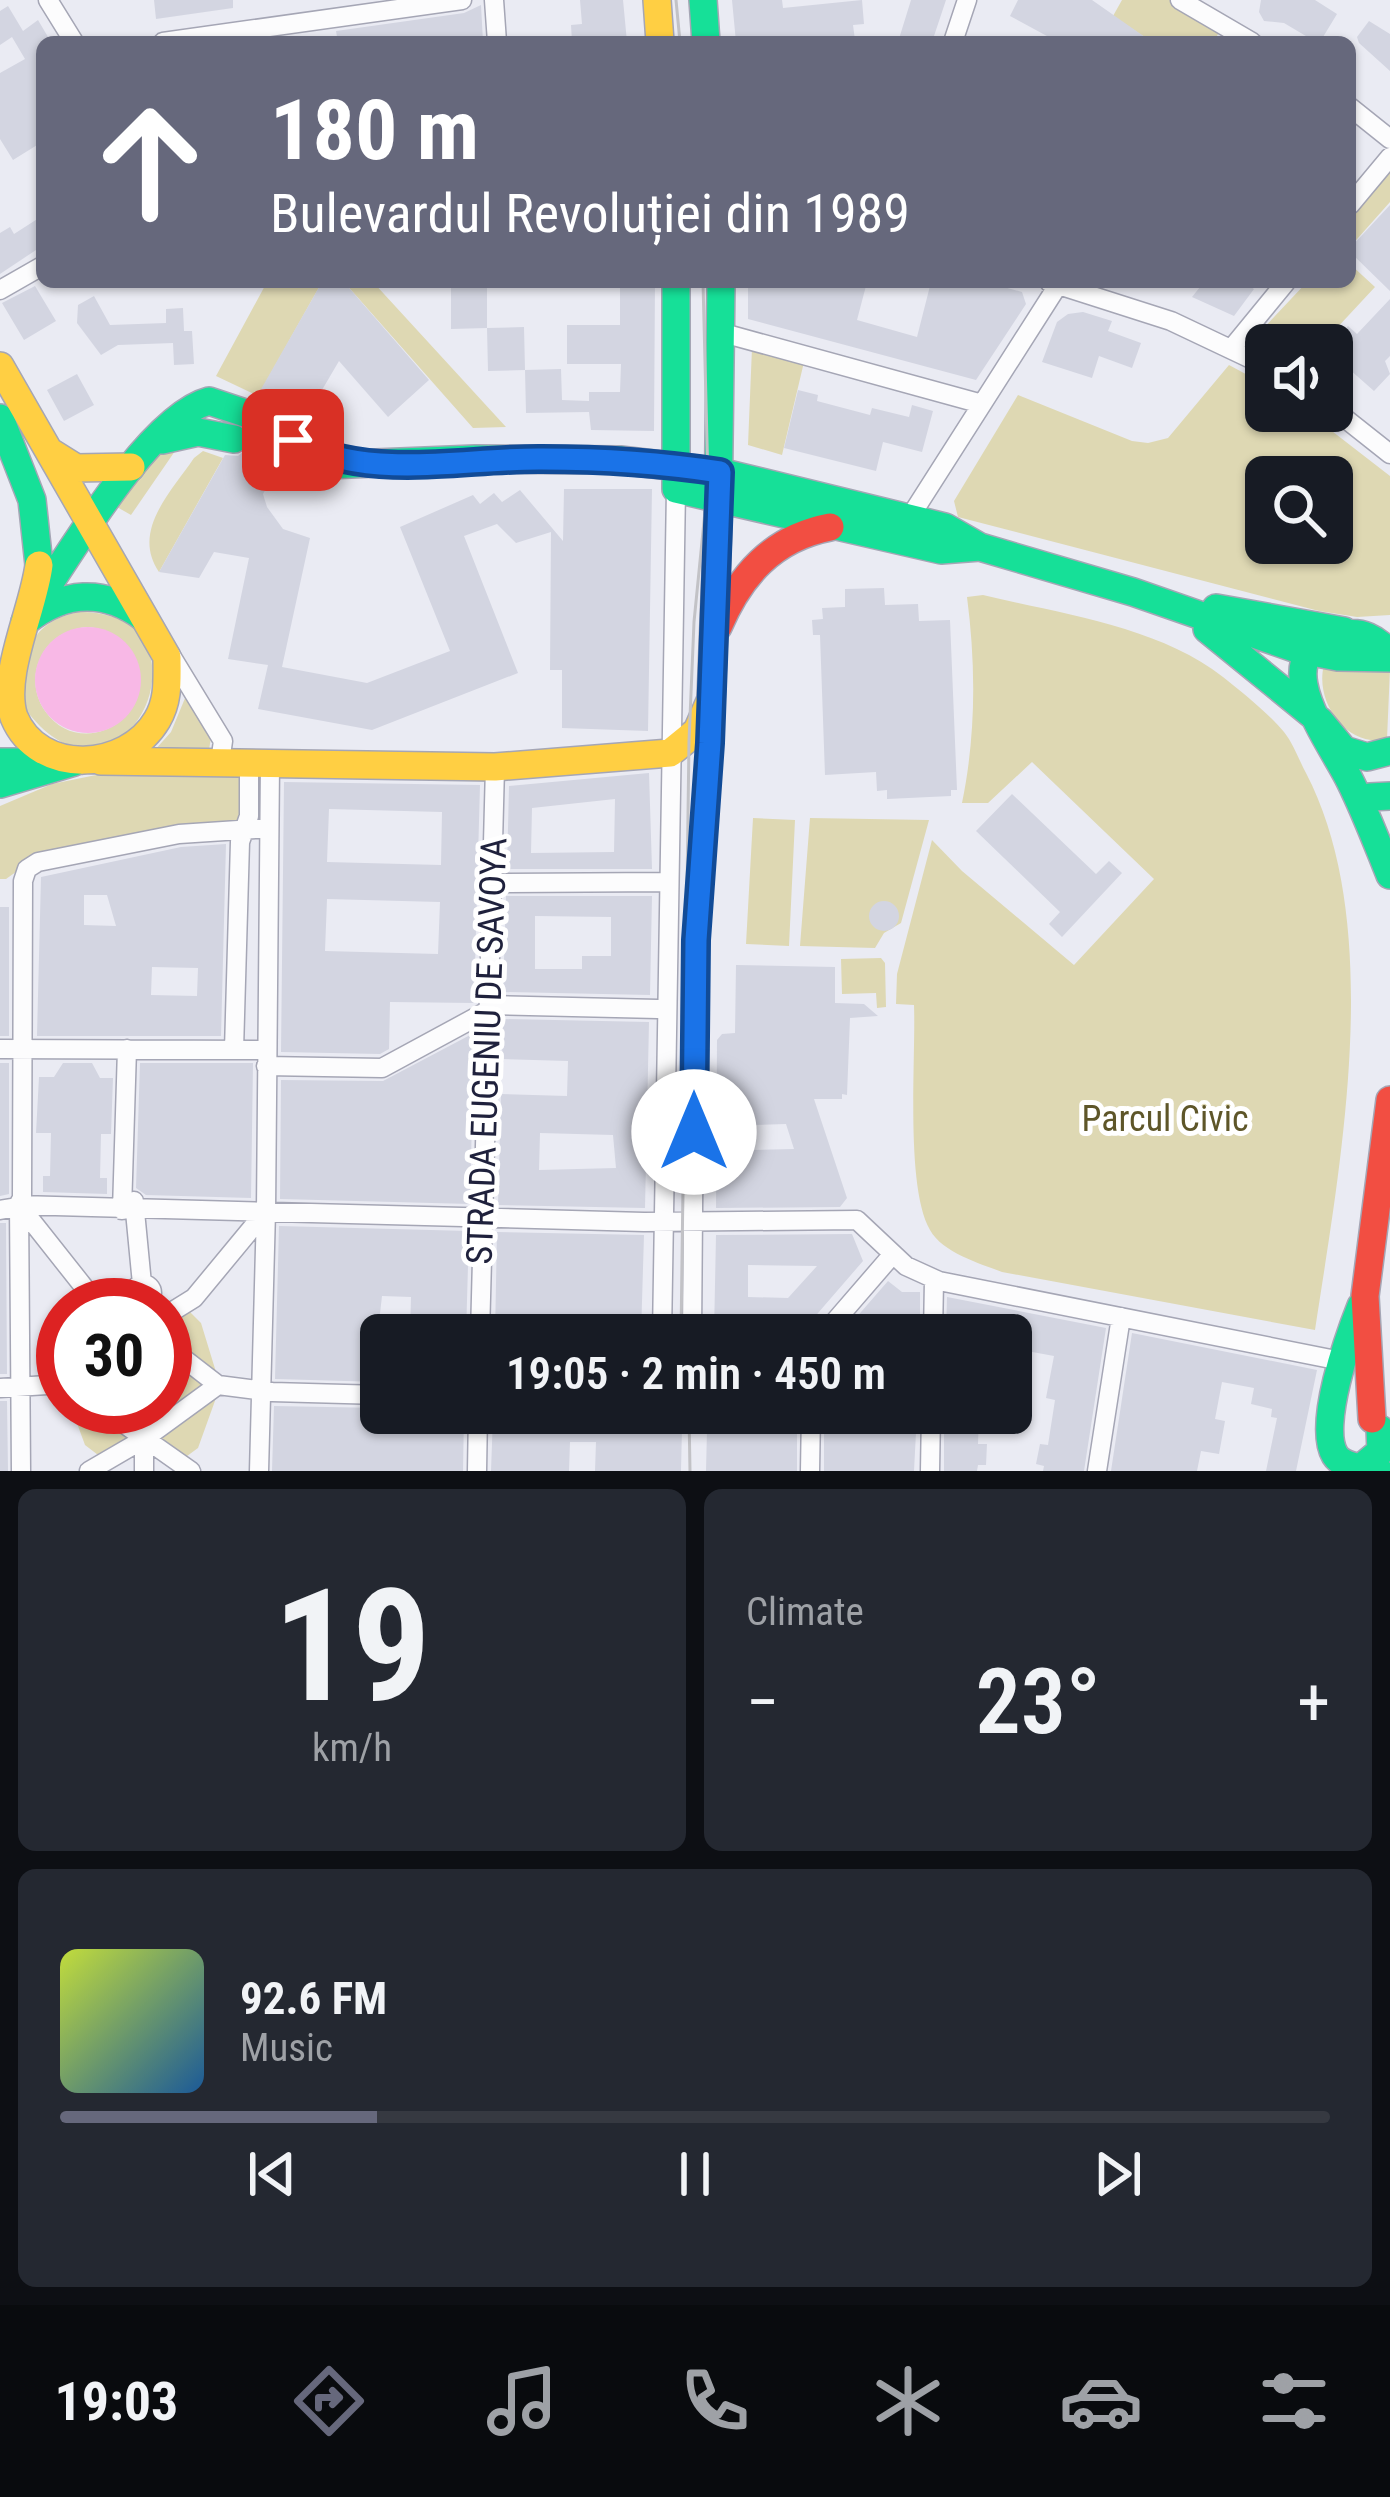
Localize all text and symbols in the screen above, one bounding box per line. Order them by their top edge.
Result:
text: 180 m [270,81,479,180]
icon: ahead [72,84,228,240]
text: Bulevardul Revoluției din 1989 [270,182,910,245]
map controls [1245,324,1353,564]
button: sound [1245,324,1353,432]
pin [242,389,344,491]
icon: arrive [260,407,326,473]
button: search [1245,456,1353,564]
street label: STRADA EUGENIU DE SAVOYA [459,837,515,1265]
position arrow [631,1069,757,1195]
park label: Parcul Civic [1081,1098,1249,1140]
speed limit sign: 30 [36,1278,192,1434]
text: 19:05 · 2 min · 450 m [506,1347,886,1400]
text: 19 [273,1555,431,1738]
text: Climate [746,1589,864,1635]
text: 23° [975,1650,1101,1755]
text: − [746,1664,779,1741]
text: + [1297,1664,1330,1741]
text: km/h [312,1725,392,1771]
text: 92.6 FM [240,1972,387,2025]
text: Music [240,2025,333,2071]
icon: previous [239,2141,305,2207]
icon: pause [662,2141,728,2207]
icon: next [1085,2141,1151,2207]
icon: directions [287,2359,371,2443]
icon: music [480,2359,564,2443]
icon: phone [673,2359,757,2443]
icon: climate [866,2359,950,2443]
icon: car [1059,2359,1143,2443]
icon: filters [1252,2359,1336,2443]
text: 19:03 [54,2370,178,2433]

